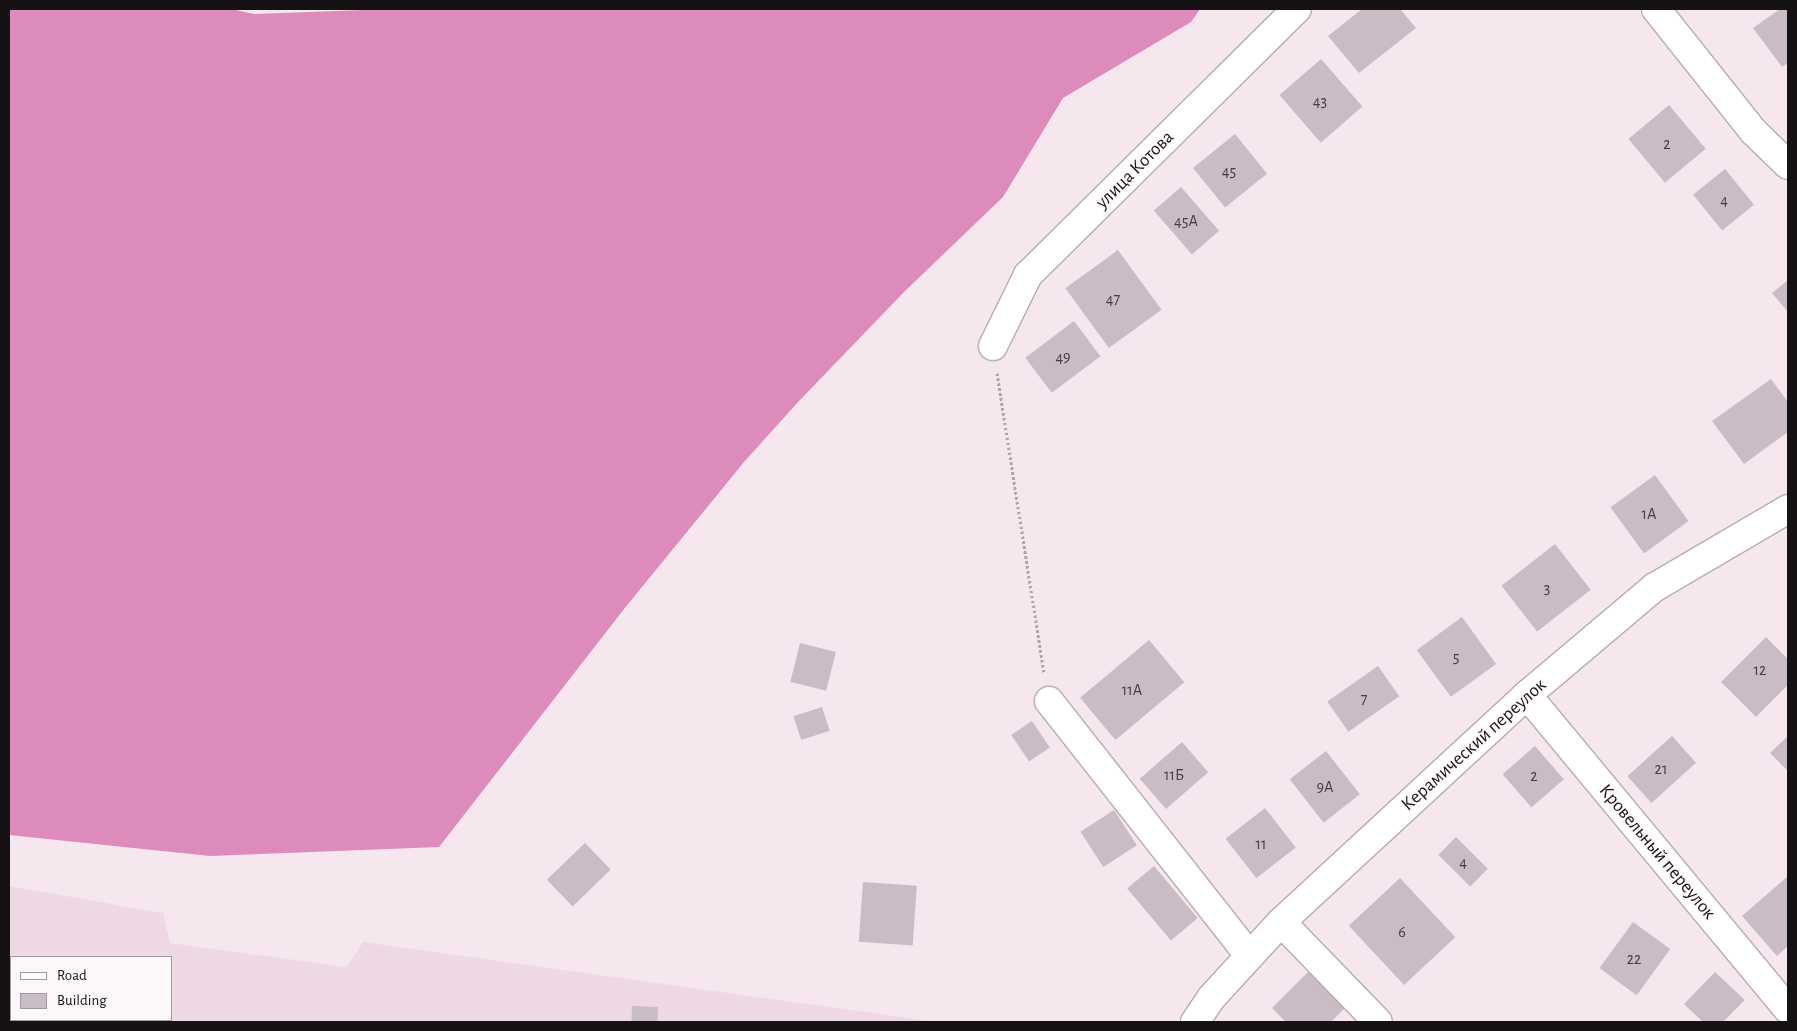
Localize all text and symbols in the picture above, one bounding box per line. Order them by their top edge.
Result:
house number: 43 [1313,91,1327,111]
street label: улица Котова [1091,126,1179,214]
house number: 2 [1663,134,1671,154]
house number: 45 [1222,161,1236,181]
house number: 4 [1720,190,1728,210]
house number: 45А [1174,211,1198,231]
house number: 47 [1106,289,1120,309]
house number: 49 [1055,347,1071,367]
house number: 1А [1642,504,1656,524]
house number: 3 [1544,578,1550,598]
house number: 5 [1453,647,1459,667]
house number: 12 [1754,660,1766,680]
street label: Керамический переулок [1397,674,1551,816]
house number: 11А [1122,680,1142,700]
house number: 7 [1361,689,1367,709]
house number: 21 [1655,759,1667,779]
house number: 11Б [1164,765,1184,785]
house number: 2 [1530,766,1538,786]
house number: 9А [1317,777,1333,797]
street label: Кровельный переулок [1594,780,1720,924]
house number: 11 [1255,834,1267,854]
house number: 4 [1459,852,1467,872]
house number: 6 [1398,922,1406,942]
house number: 22 [1627,949,1641,969]
legend [10,956,172,1021]
text: Road [57,968,87,983]
text: Building [57,993,107,1008]

